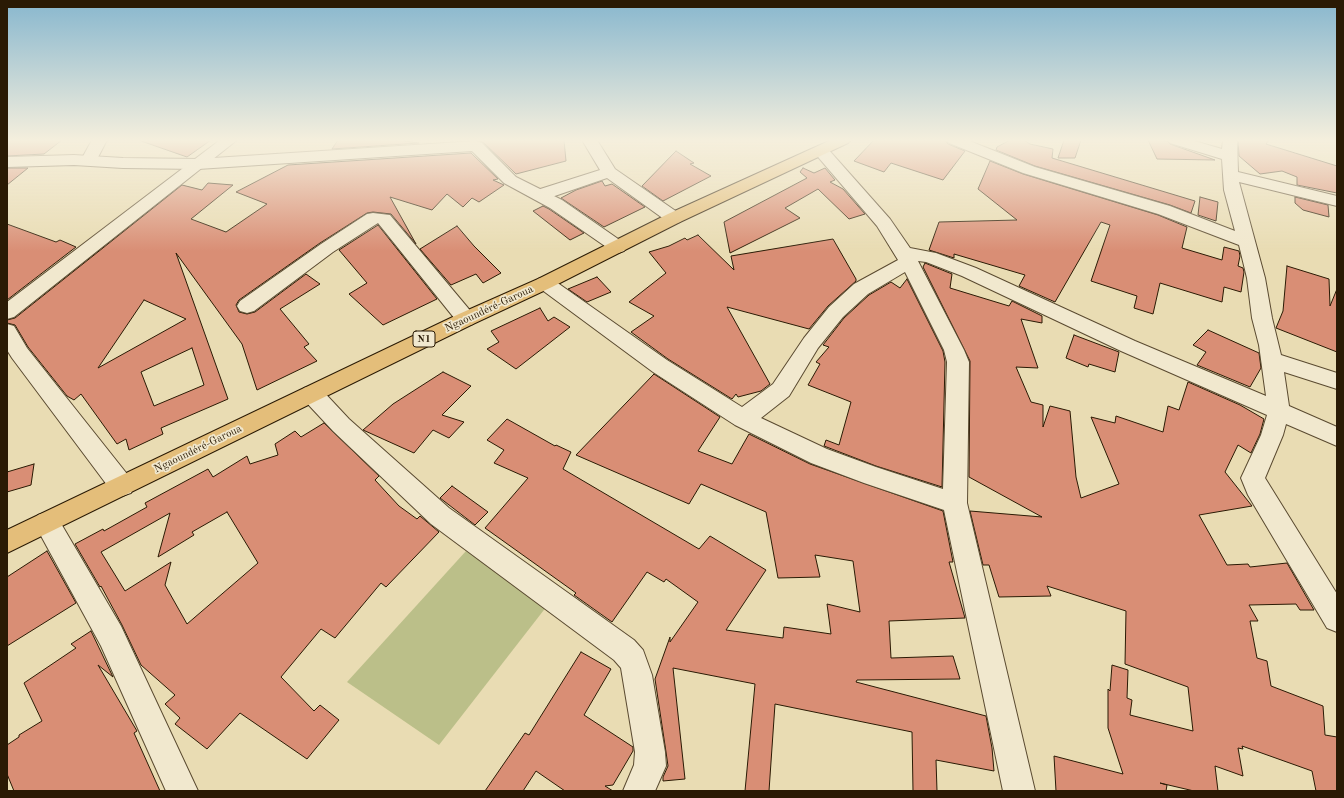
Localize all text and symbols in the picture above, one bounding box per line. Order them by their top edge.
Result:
street label: Ngaoundéré-Garoua [443,283,535,335]
road number: N1 [413,331,435,347]
street label: Ngaoundéré-Garoua [152,422,244,476]

